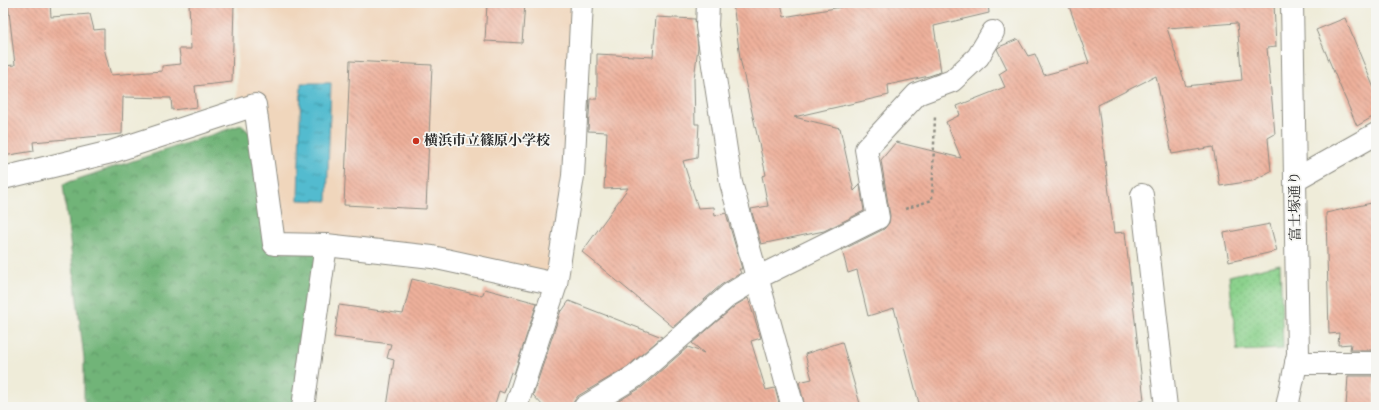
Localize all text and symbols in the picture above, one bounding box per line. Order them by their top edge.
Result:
place label: 横浜市立篠原小学校 [424,132,550,151]
marker: 横浜市立篠原小学校 [411,136,421,146]
street label: 富士塚通り [1286,171,1306,241]

